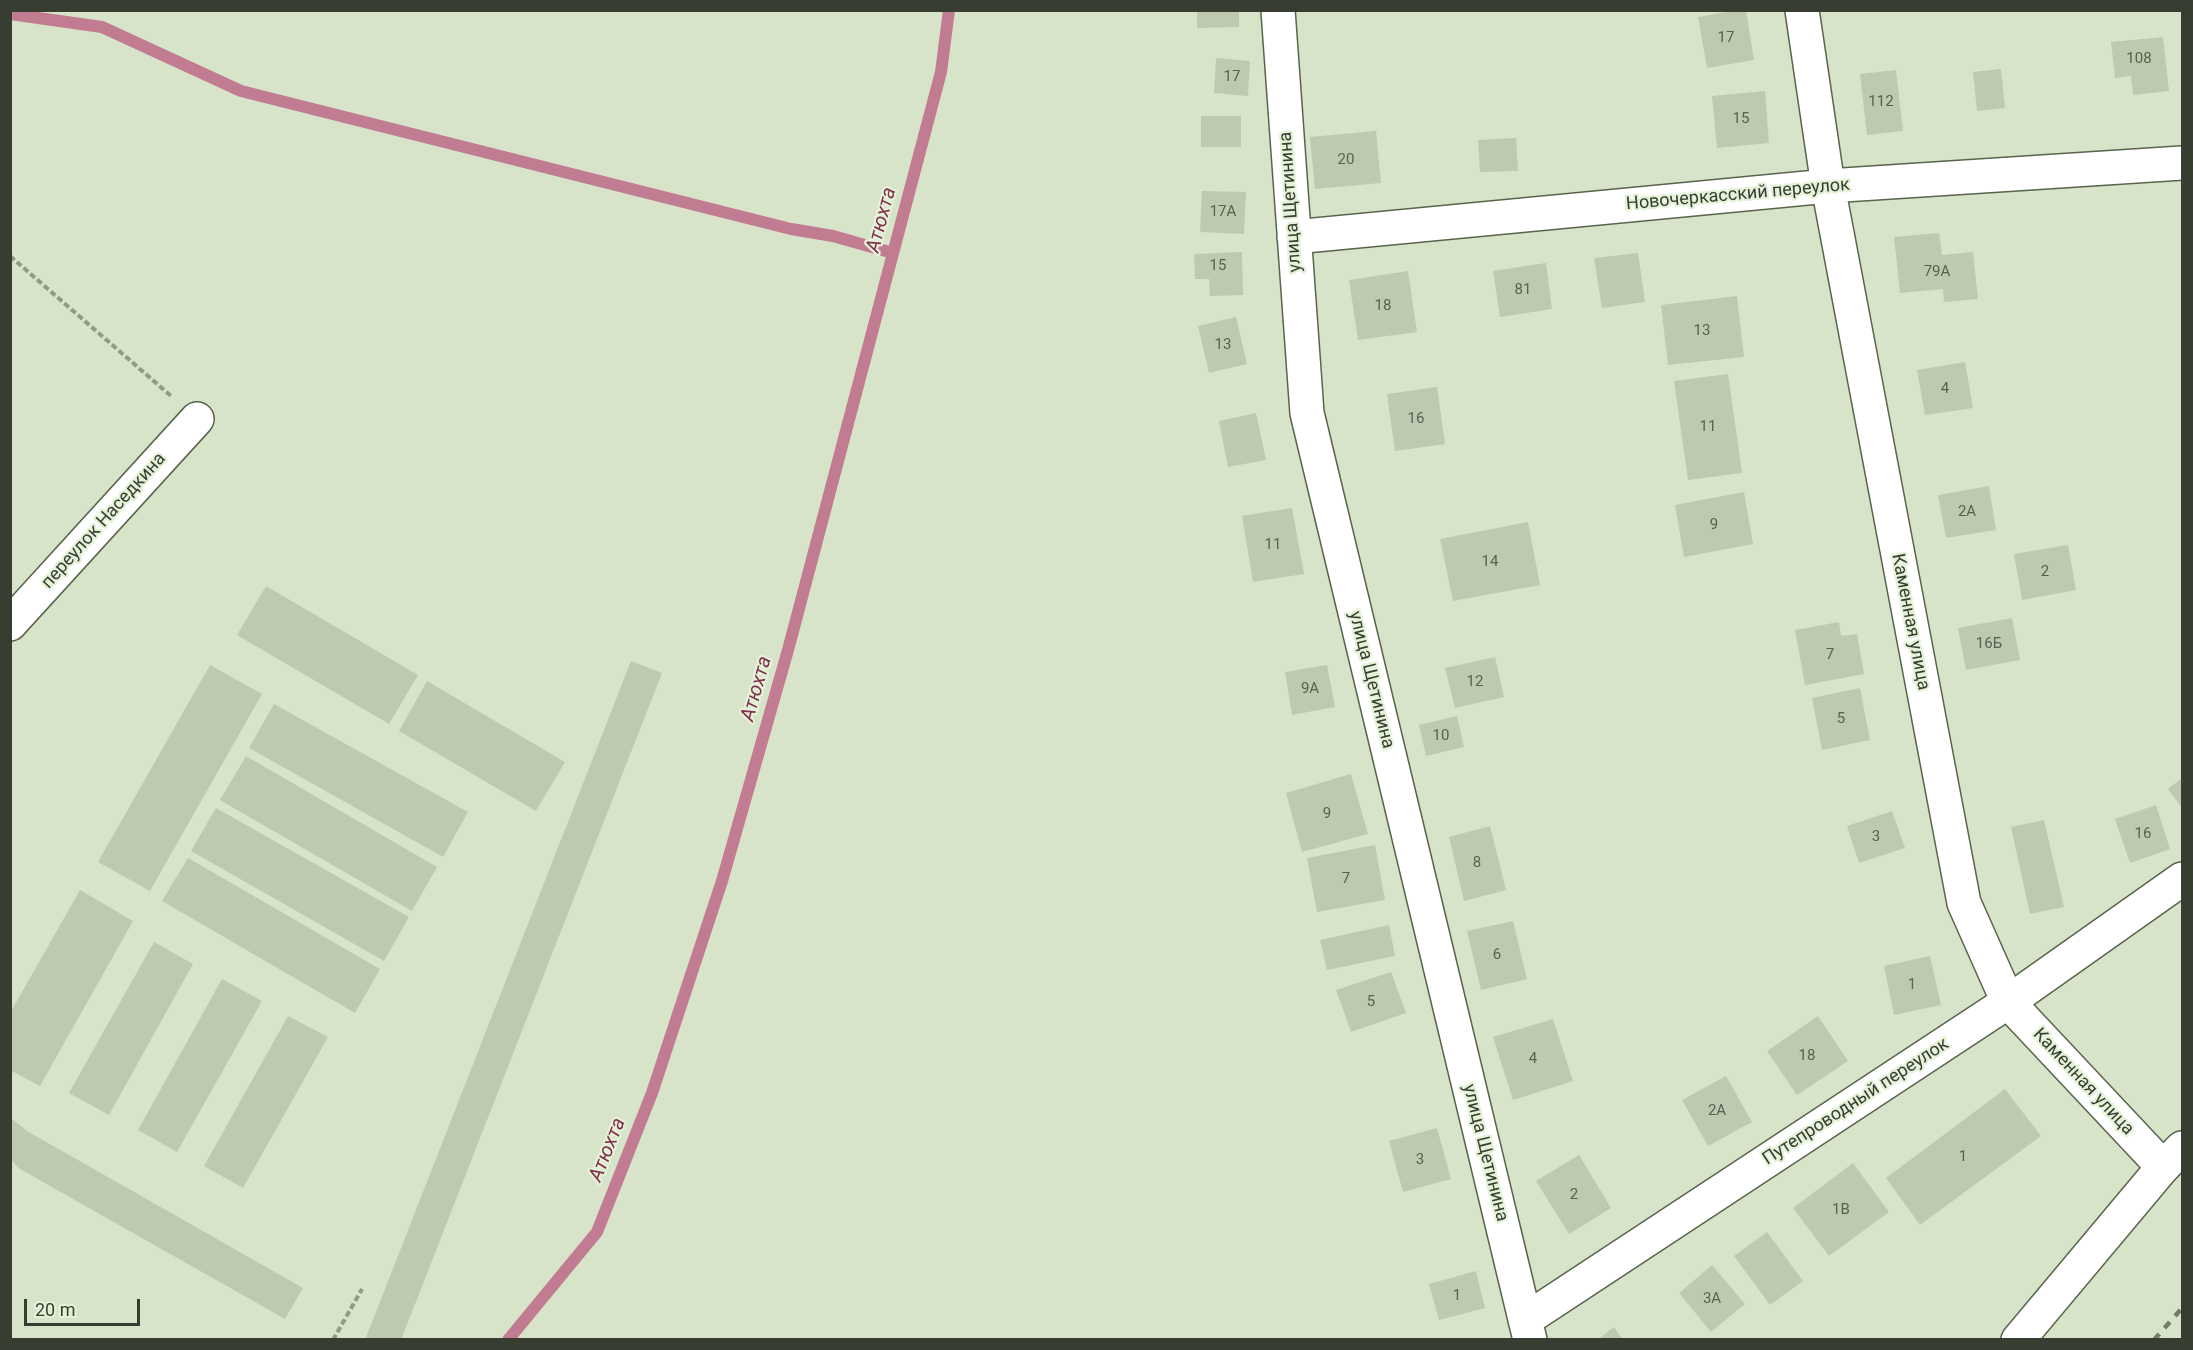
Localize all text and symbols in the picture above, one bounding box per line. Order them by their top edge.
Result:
house number: 17 [1718,29,1734,47]
house number: 108 [2126,50,2152,68]
house number: 17 [1224,68,1240,86]
house number: 112 [1868,93,1894,111]
house number: 15 [1733,110,1749,128]
street label: улица Щетинина [1275,131,1307,273]
house number: 20 [1338,151,1354,169]
street label: Новочеркасский переулок [1625,174,1851,216]
water label: Атюхта [862,185,902,255]
house number: 17А [1210,203,1236,221]
house number: 15 [1210,257,1226,275]
house number: 79А [1924,263,1950,281]
house number: 81 [1515,281,1531,299]
house number: 18 [1375,297,1391,315]
house number: 13 [1694,322,1710,340]
house number: 13 [1215,336,1231,354]
house number: 4 [1941,380,1949,398]
house number: 16 [1408,410,1424,428]
house number: 11 [1700,418,1716,436]
street label: переулок Наседкина [37,449,171,593]
house number: 2А [1958,503,1976,521]
house number: 9 [1710,516,1718,534]
house number: 11 [1265,536,1281,554]
street label: Каменная улица [1886,552,1934,692]
house number: 14 [1482,553,1498,571]
house number: 2 [2041,563,2049,581]
street label: улица Щетинина [1343,609,1399,751]
house number: 16Б [1976,635,2002,653]
house number: 7 [1826,646,1834,664]
water label: Атюхта [736,654,778,724]
house number: 12 [1467,673,1483,691]
house number: 9А [1301,680,1319,698]
house number: 5 [1837,710,1845,728]
house number: 10 [1433,727,1449,745]
house number: 9 [1323,805,1331,823]
house number: 16 [2135,825,2151,843]
house number: 3 [1872,828,1880,846]
house number: 8 [1473,854,1481,872]
house number: 7 [1342,870,1350,888]
house number: 6 [1493,946,1501,964]
house number: 1 [1908,976,1916,994]
house number: 5 [1367,993,1375,1011]
street label: Каменная улица [2028,1024,2138,1140]
street label: Путепроводный переулок [1759,1034,1953,1170]
house number: 18 [1799,1047,1815,1065]
house number: 4 [1529,1050,1537,1068]
street label: улица Щетинина [1457,1082,1513,1224]
house number: 2А [1708,1102,1726,1120]
water label: Атюхта [584,1115,632,1185]
house number: 1 [1959,1148,1967,1166]
house number: 3 [1416,1151,1424,1169]
house number: 2 [1570,1186,1578,1204]
house number: 1В [1832,1201,1850,1219]
scale bar [27,1287,142,1325]
house number: 1 [1453,1287,1461,1305]
house number: 3А [1703,1290,1721,1308]
text: 20 m [35,1299,75,1320]

